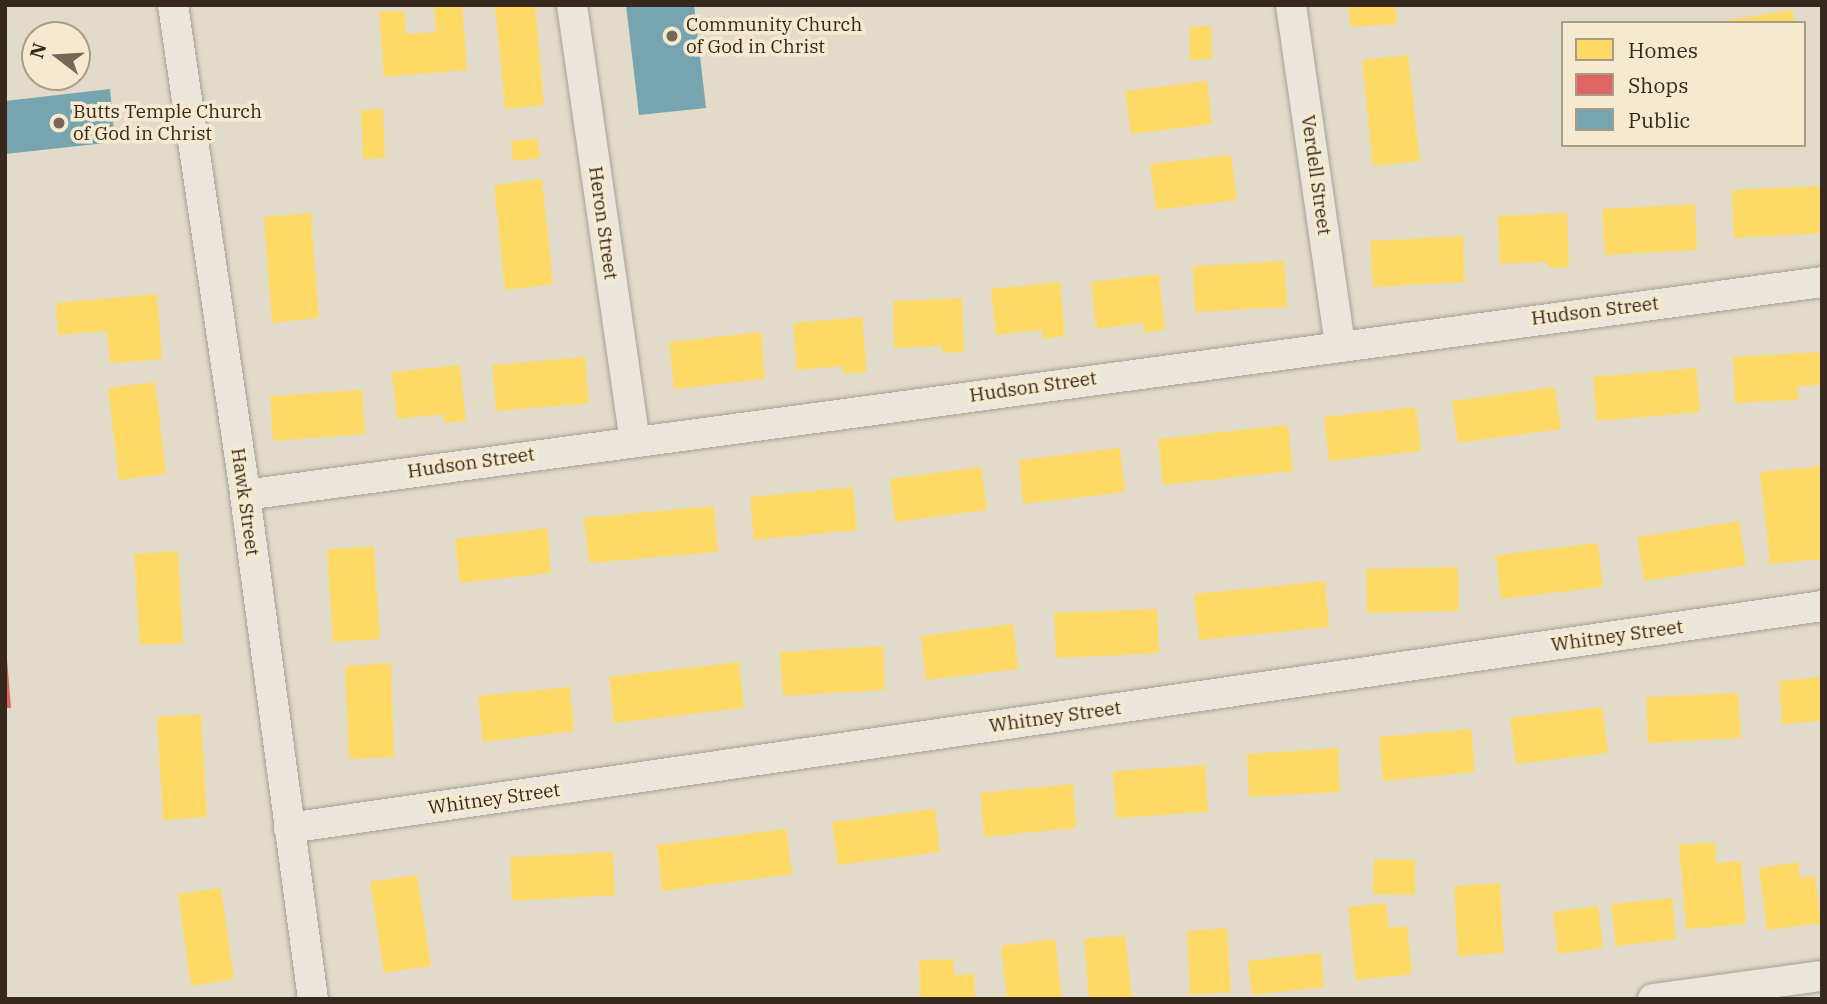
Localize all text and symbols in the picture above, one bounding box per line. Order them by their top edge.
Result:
place label: Community Church of God in Christ [686,14,862,58]
north arrow [21,21,91,91]
legend [1561,21,1806,147]
marker: Community Church of God in Christ [664,28,680,44]
text: Homes [1628,36,1698,64]
text: N [24,40,52,61]
text: Shops [1628,71,1688,99]
place label: Butts Temple Church of God in Christ [73,101,262,145]
text: Public [1628,106,1690,134]
street label: Verdell Street [1296,113,1336,237]
marker: Butts Temple Church of God in Christ [51,115,67,131]
street label: Heron Street [584,165,622,281]
street label: Hudson Street [1530,292,1660,330]
street label: Hudson Street [968,367,1098,407]
street label: Hudson Street [406,443,536,483]
street label: Hawk Street [226,447,264,557]
street label: Whitney Street [1550,615,1684,657]
street label: Whitney Street [988,696,1122,738]
street label: Whitney Street [427,778,561,820]

